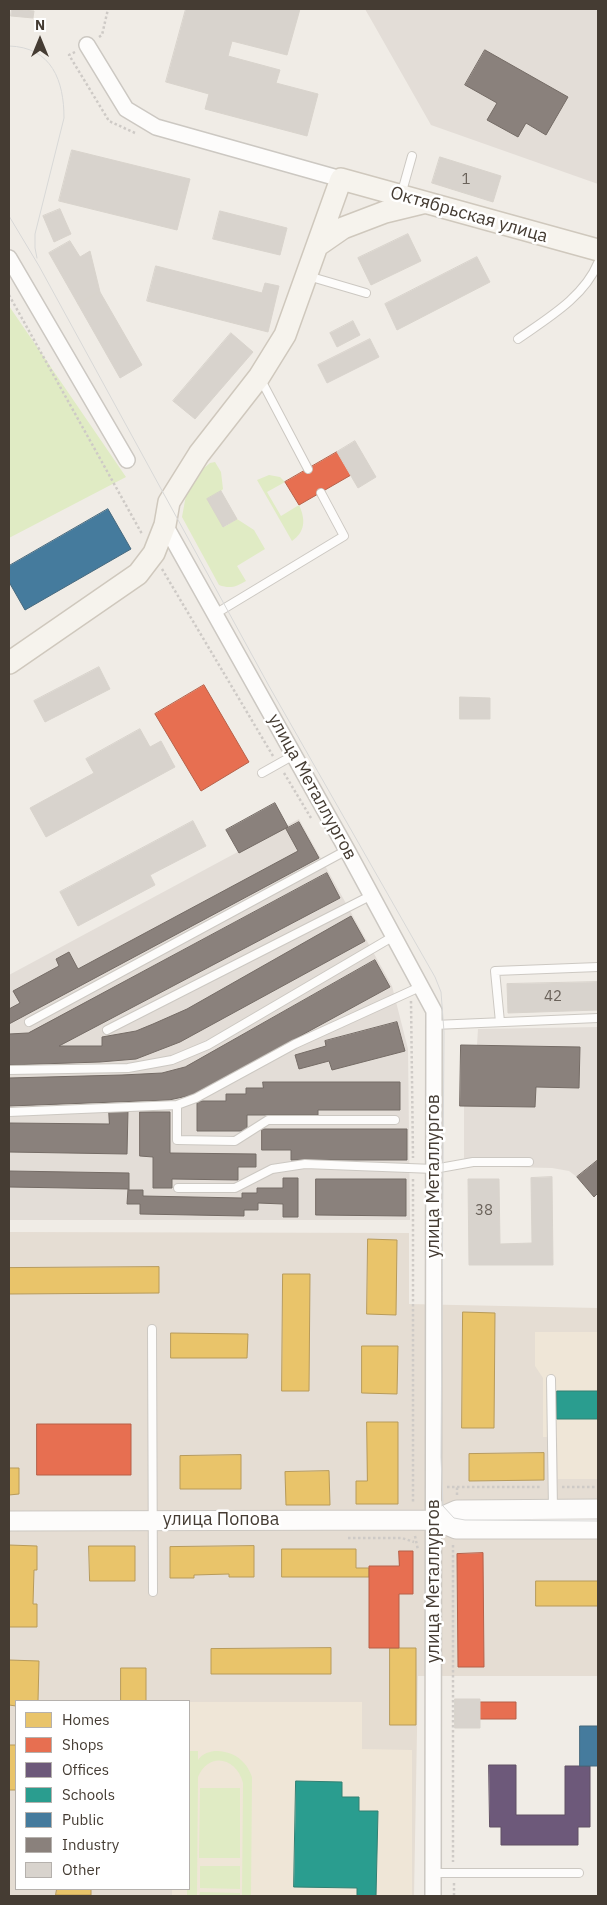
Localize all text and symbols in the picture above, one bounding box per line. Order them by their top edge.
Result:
north arrow [15,15,65,65]
text: N [35,16,45,34]
house number: 1 [462,171,470,189]
street label: Октябрьская улица [388,182,550,248]
street label: улица Металлургов [263,710,361,864]
house number: 42 [544,988,562,1006]
street label: улица Металлургов [423,1094,445,1258]
house number: 38 [475,1202,493,1220]
street label: улица Металлургов [423,1499,445,1663]
street label: улица Попова [163,1509,279,1531]
legend [15,1700,190,1890]
text: Homes [62,1710,110,1729]
text: Shops [62,1735,104,1754]
text: Offices [62,1760,109,1779]
text: Schools [62,1785,115,1804]
text: Public [62,1810,104,1829]
text: Industry [62,1835,119,1854]
text: Other [62,1860,100,1879]

